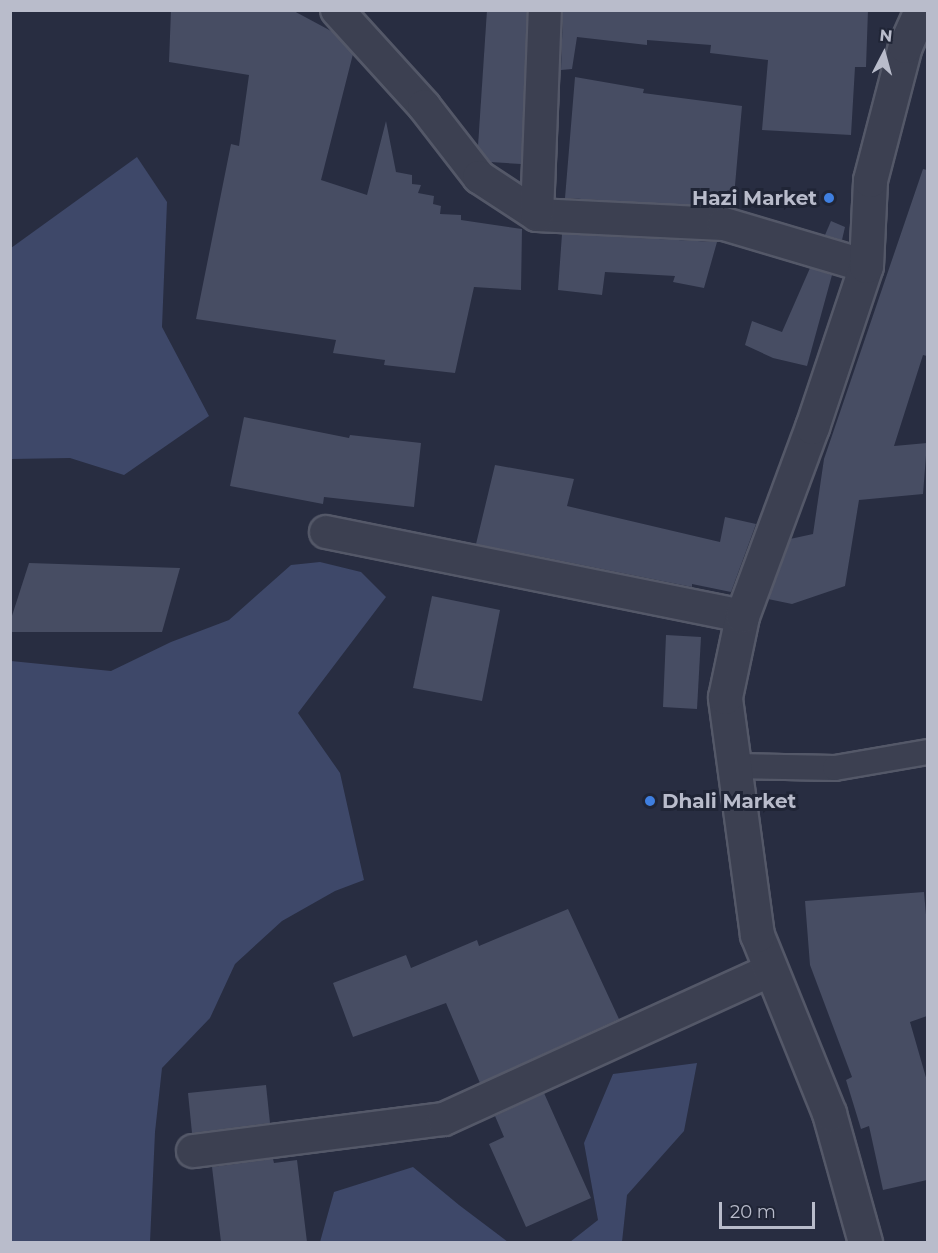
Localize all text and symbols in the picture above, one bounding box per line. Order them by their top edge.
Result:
north arrow [854,24,914,84]
text: N [879,25,893,46]
place label: Hazi Market [692,186,817,210]
marker: Hazi Market [822,191,836,205]
place label: Dhali Market [662,789,796,813]
marker: Dhali Market [643,794,657,808]
scale bar [722,1190,818,1228]
text: 20 m [730,1201,776,1223]

